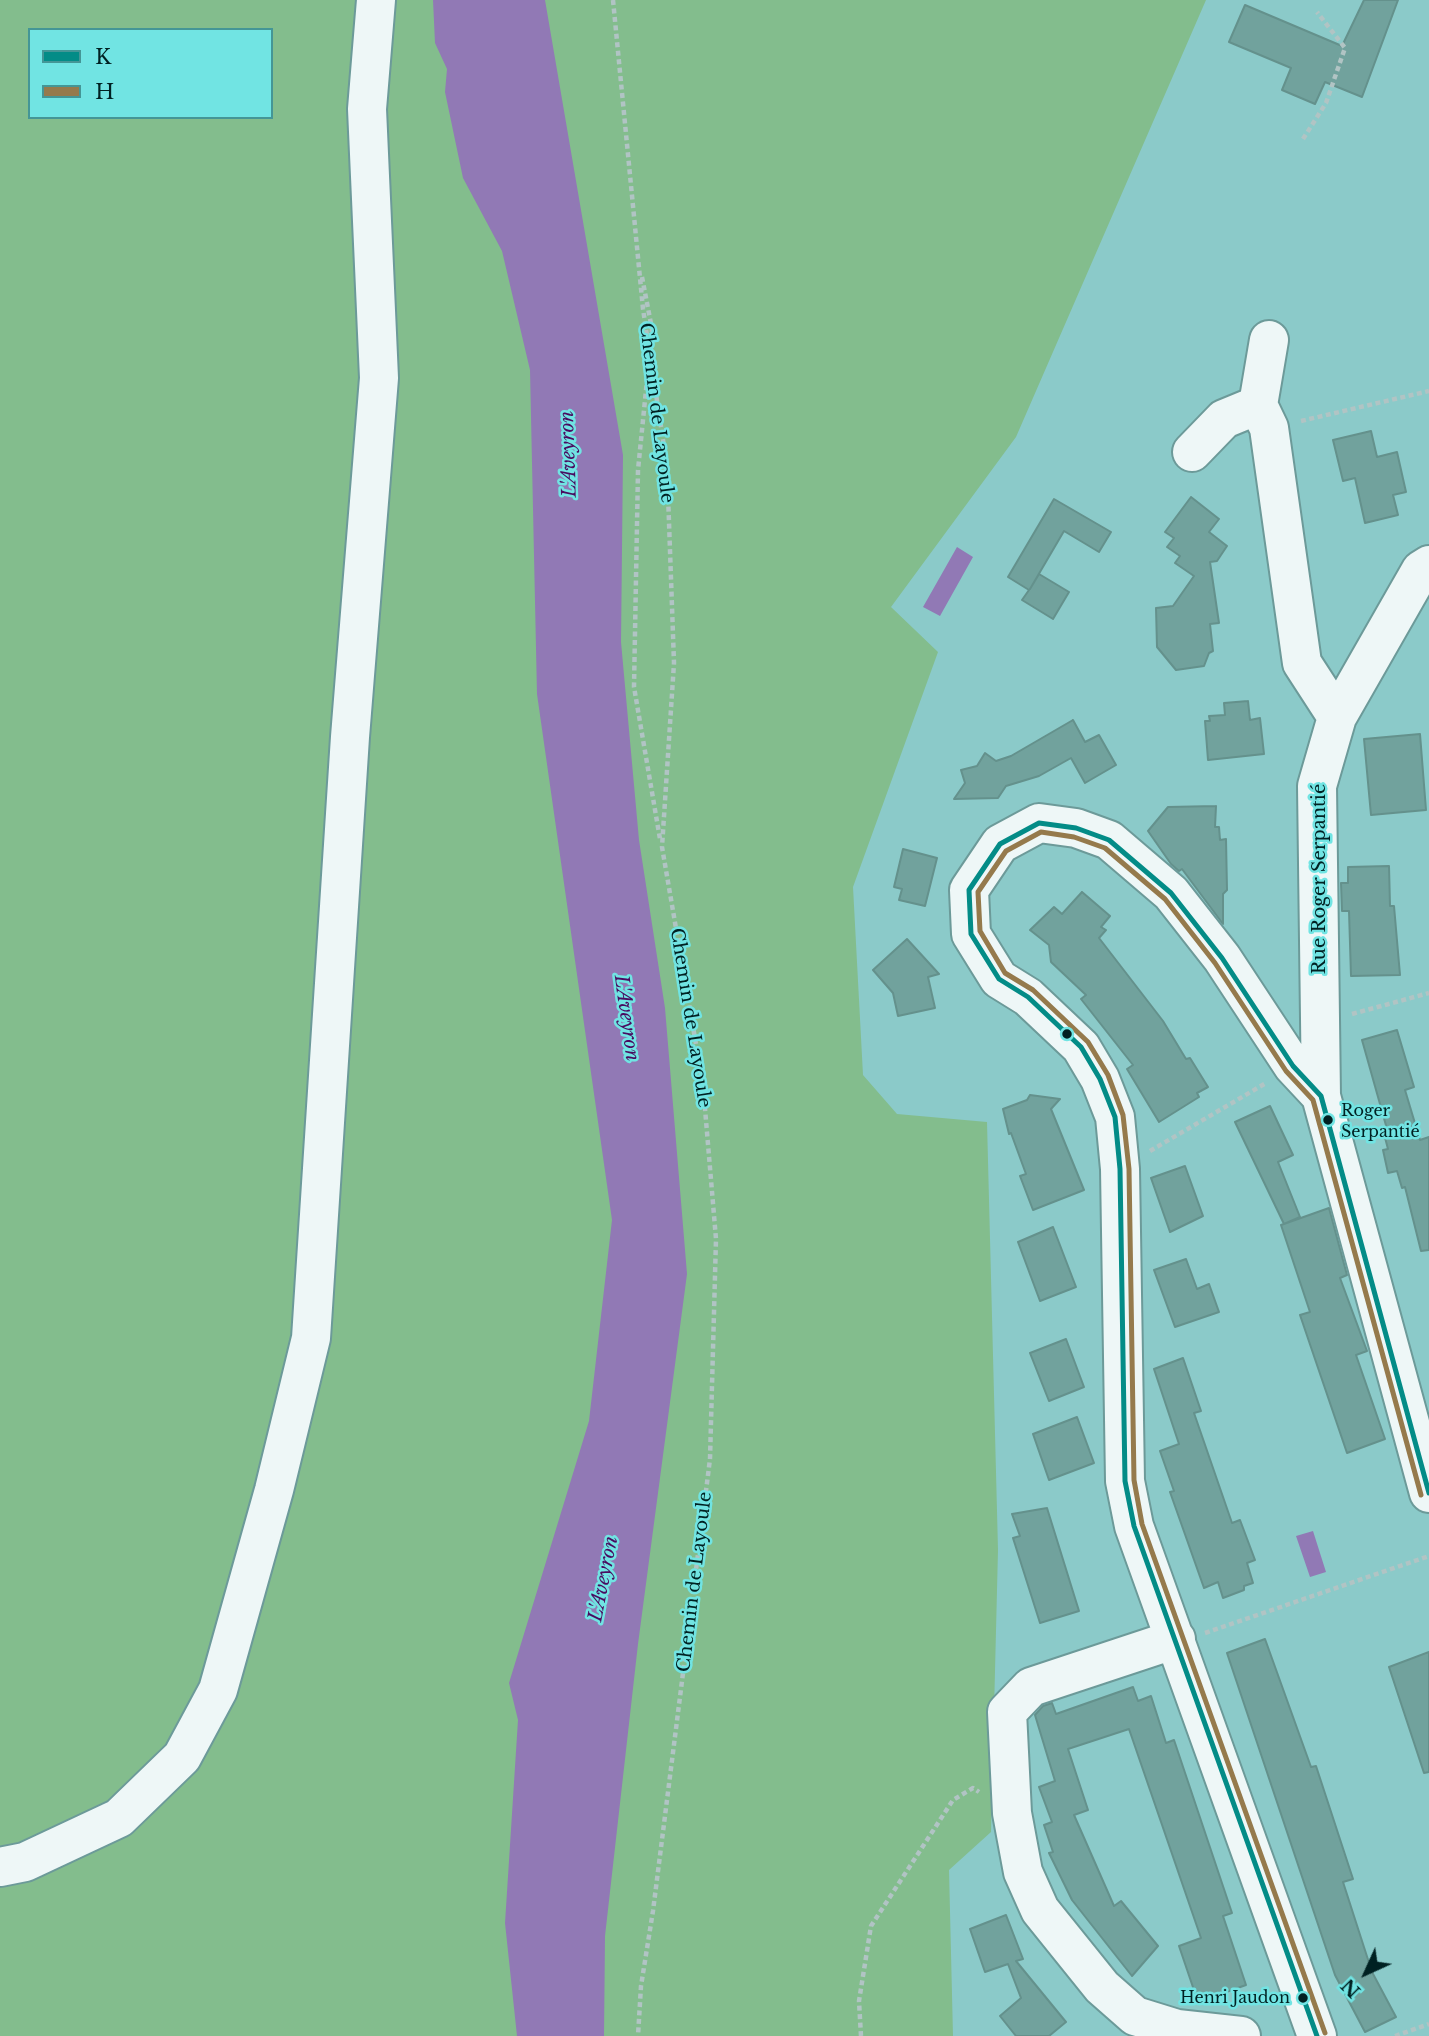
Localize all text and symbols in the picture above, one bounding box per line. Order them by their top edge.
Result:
legend [28,28,273,119]
text: K [95,44,111,70]
text: H [95,79,114,105]
street label: Chemin de Layoule [634,322,678,504]
water label: L'Aveyron [556,410,582,498]
street label: Rue Roger Serpantié [1309,784,1331,974]
street label: Chemin de Layoule [665,927,715,1109]
water label: L'Aveyron [609,973,643,1063]
unlabelled marker [1060,1027,1074,1041]
place label: Roger Serpantié [1341,1101,1420,1139]
marker: Roger Serpantié [1321,1113,1335,1127]
street label: Chemin de Layoule [673,1491,717,1673]
water label: L'Aveyron [585,1534,623,1624]
north arrow [1331,1938,1401,2008]
text: N [1336,1974,1365,2003]
place label: Henri Jaudon [1180,1988,1290,2008]
marker: Henri Jaudon [1296,1991,1310,2005]

